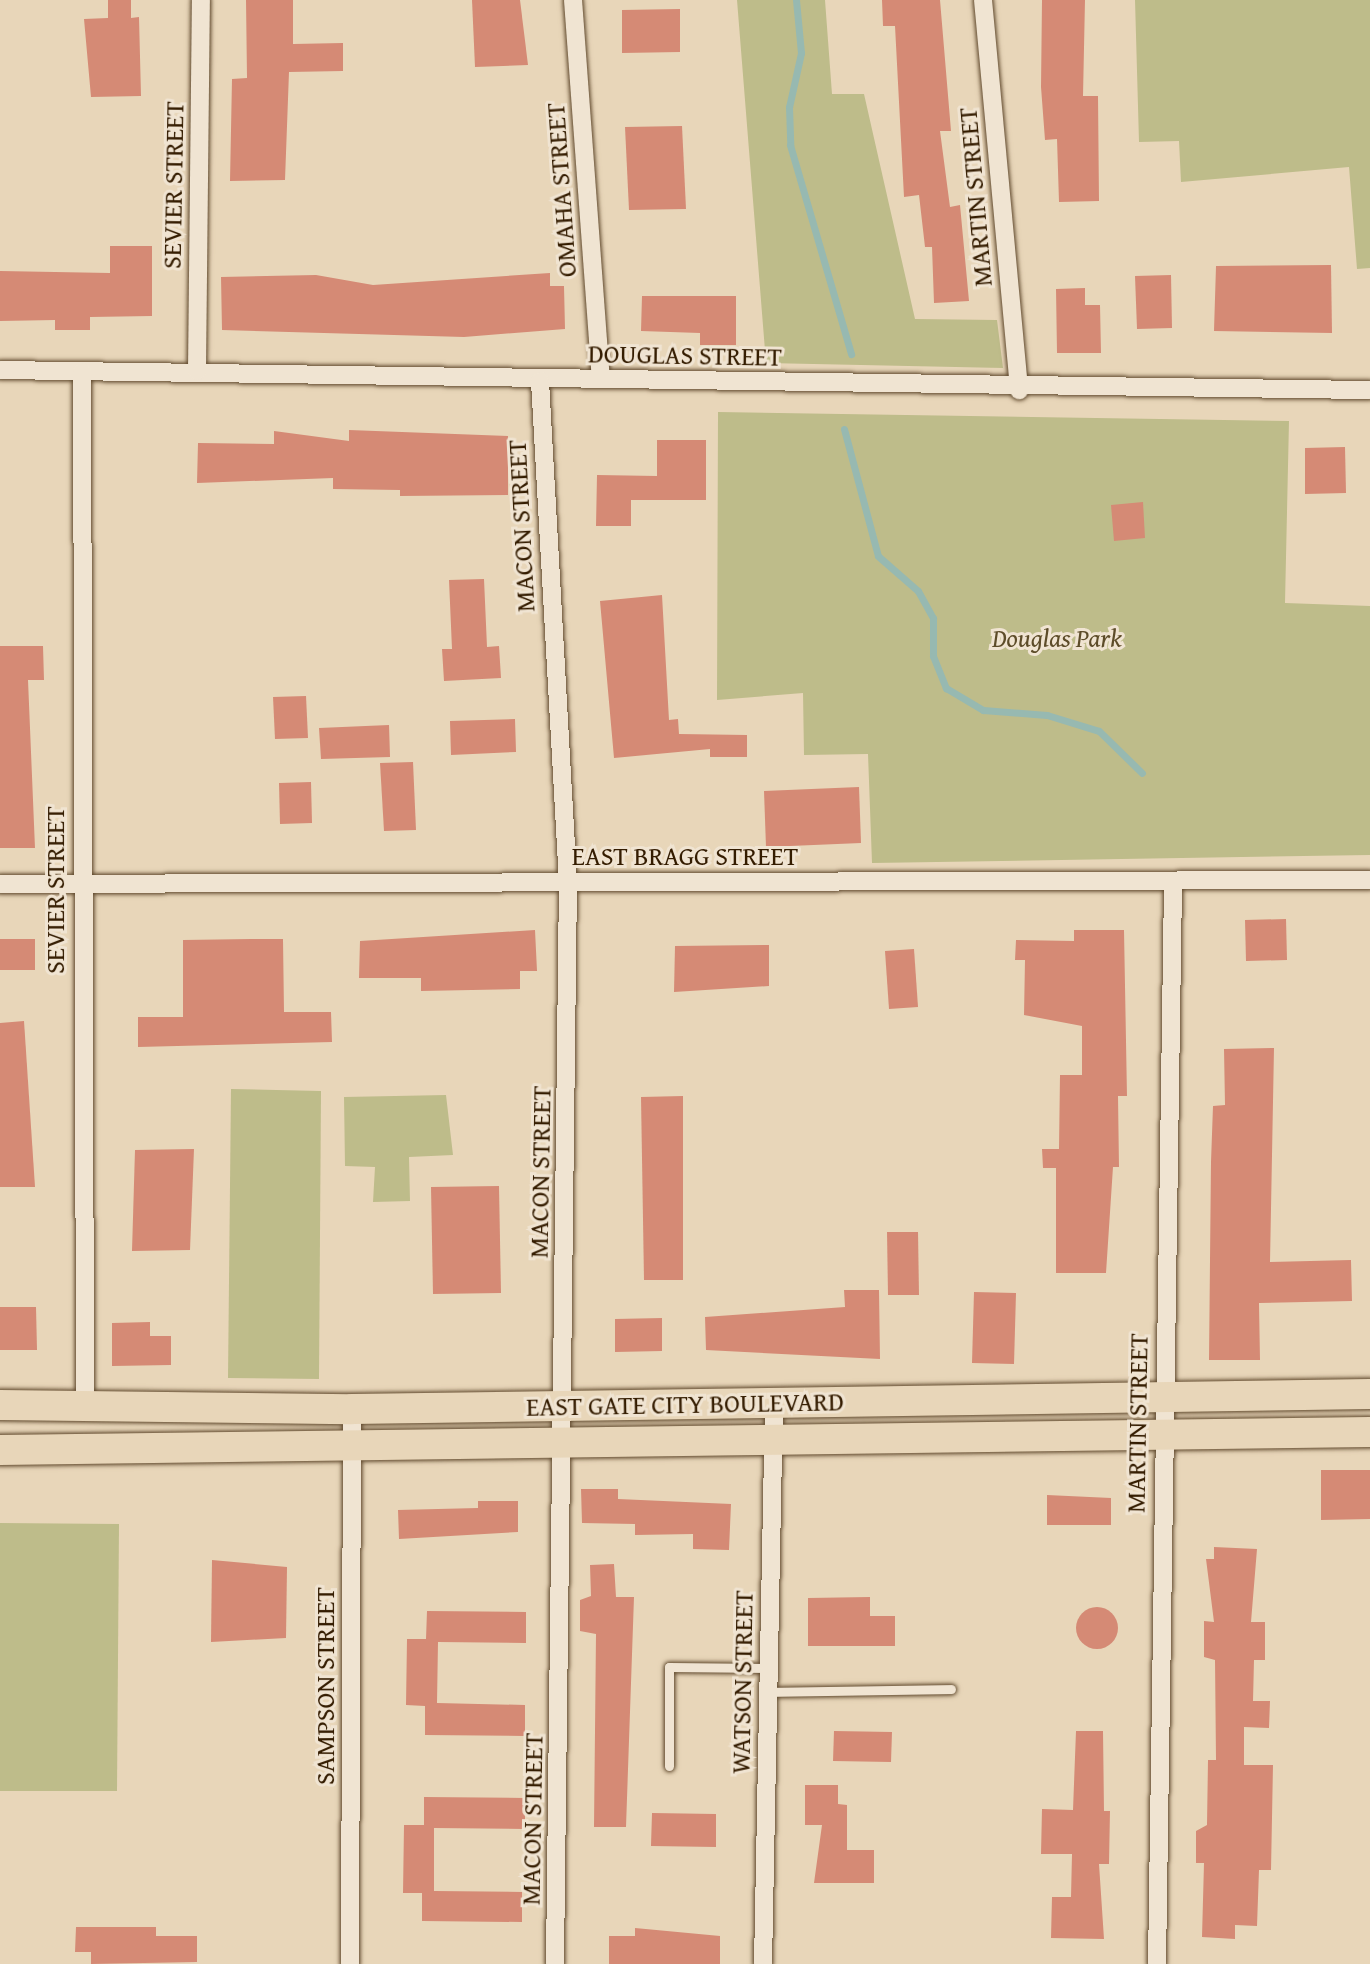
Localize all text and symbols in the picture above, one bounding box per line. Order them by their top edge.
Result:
street label: SEVIER STREET [156,101,190,269]
street label: OMAHA STREET [539,102,583,278]
street label: MARTIN STREET [952,106,998,288]
street label: DOUGLAS STREET [588,338,782,372]
street label: MACON STREET [501,439,541,613]
park label: Douglas Park [992,622,1122,654]
street label: SEVIER STREET [39,806,71,974]
street label: EAST BRAGG STREET [572,840,798,872]
street label: MACON STREET [523,1086,557,1258]
street label: MARTIN STREET [1120,1333,1154,1513]
street label: EAST GATE CITY BOULEVARD [526,1386,844,1422]
street label: SAMPSON STREET [309,1587,341,1785]
street label: WATSON STREET [725,1590,759,1774]
street label: MACON STREET [515,1733,549,1905]

